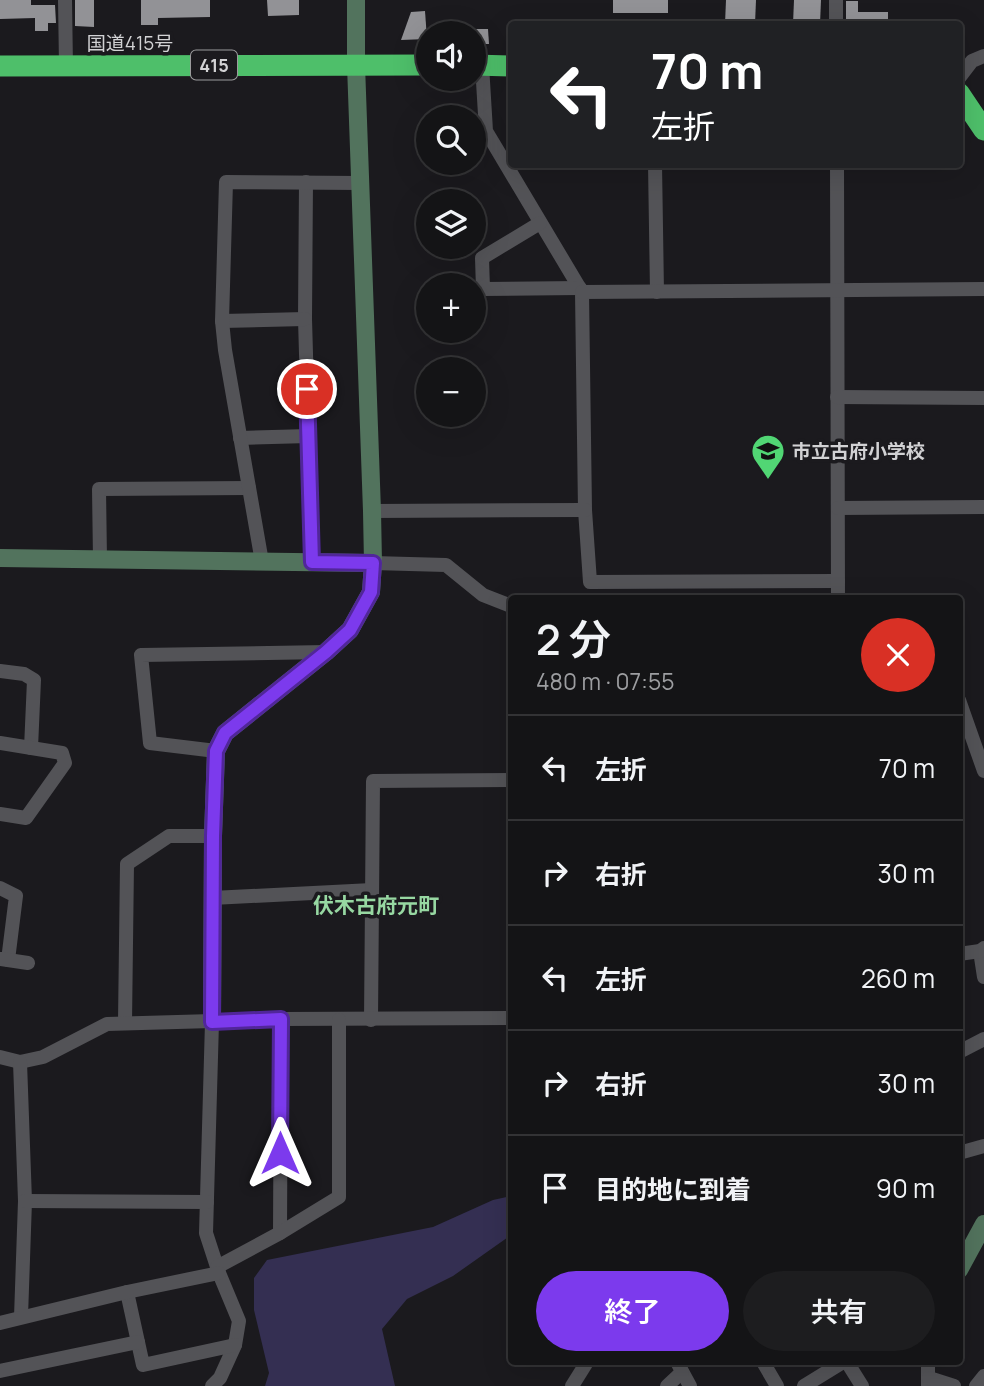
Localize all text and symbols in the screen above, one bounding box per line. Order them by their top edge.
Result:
map controls [416,21,486,427]
button: sound [416,21,486,91]
street label: 国道415号 [87,30,173,56]
text: 70 m [651,37,763,104]
icon: left [536,49,627,140]
road number: 415 [191,51,237,80]
text: 左折 [651,104,715,148]
button: search [416,105,486,175]
button: layers [416,189,486,259]
button: + [416,273,486,343]
button: − [416,357,486,427]
pin [277,359,337,419]
icon: arrive [288,370,326,408]
school or university icon: 市立古府小学校 [749,432,787,481]
place label: 市立古府小学校 [792,438,925,464]
text: 2 分 [536,610,611,668]
button: close [861,618,935,692]
text: 480 m · 07:55 [536,665,674,697]
icon: left [536,749,574,787]
text: 70 m [879,750,935,786]
text: 左折 [595,751,647,787]
icon: right [536,854,574,892]
text: 30 m [878,855,935,891]
text: 右折 [595,856,647,892]
district label: 伏木古府元町 [313,891,439,919]
icon: left [536,959,574,997]
text: 260 m [861,960,935,996]
text: 左折 [595,961,647,997]
icon: right [536,1064,574,1102]
text: 30 m [878,1065,935,1101]
text: 右折 [595,1066,647,1102]
position arrow [243,1116,317,1190]
icon: arrive [536,1169,574,1207]
text: 90 m [876,1170,935,1206]
text: 目的地に到着 [595,1171,751,1207]
button: 終了 [536,1271,729,1351]
button: 共有 [743,1271,935,1351]

